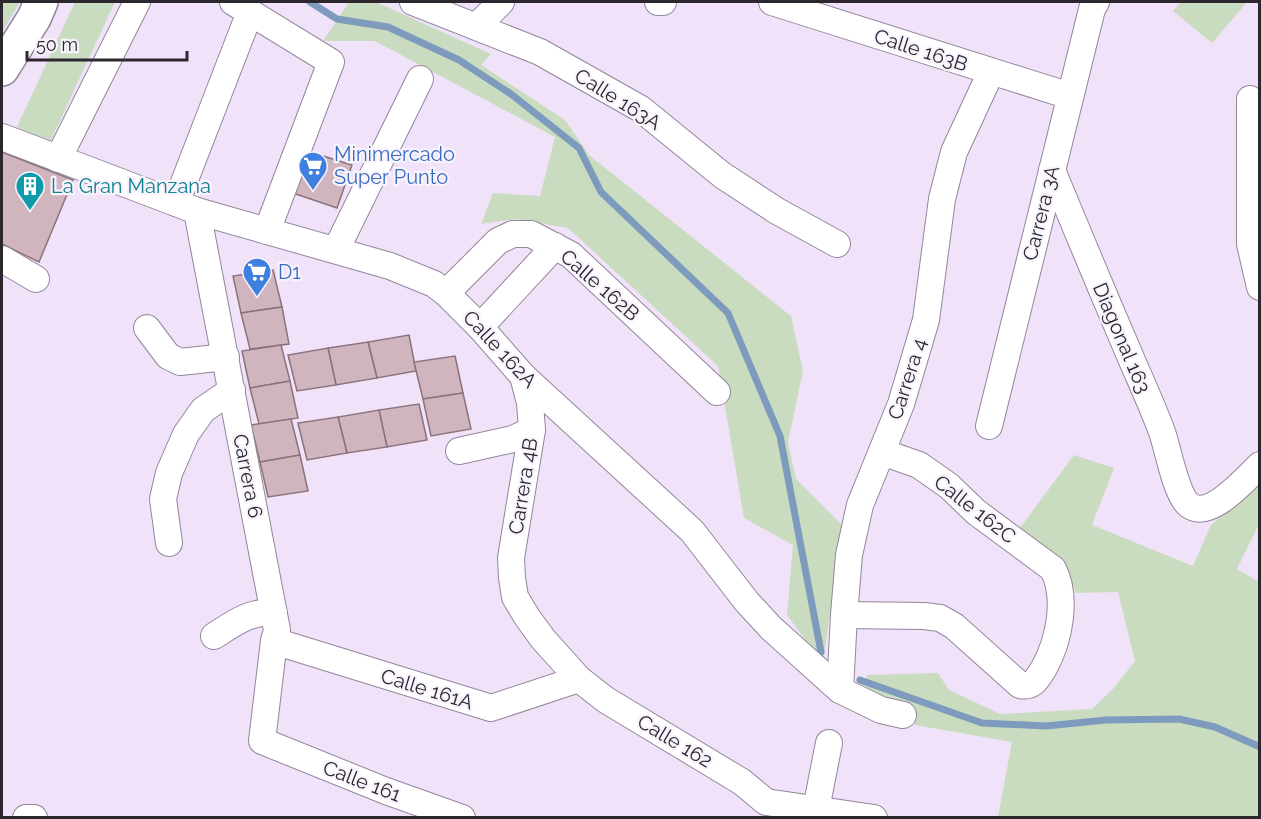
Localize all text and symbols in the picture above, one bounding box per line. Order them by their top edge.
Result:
scale bar [27,24,188,62]
street label: Calle 163B [871,24,971,76]
text: 50 m [36,34,78,55]
street label: Calle 163A [570,63,666,135]
place label: Minimercado Super Punto [334,142,455,189]
supermarket icon: Minimercado Super Punto [297,150,329,192]
street label: Carrera 3A [1018,162,1065,263]
building icon: La Gran Manzana [14,170,46,212]
place label: La Gran Manzana [51,174,211,198]
street label: Calle 162B [556,244,644,326]
supermarket icon: D1 [241,256,273,298]
place label: D1 [278,260,301,284]
street label: Diagonal 163 [1088,279,1156,397]
street label: Calle 162A [458,305,542,393]
street label: Carrera 4 [883,335,931,423]
street label: Carrera 6 [228,432,268,520]
street label: Carrera 4B [504,436,542,536]
street label: Calle 162C [929,470,1021,549]
street label: Calle 161A [378,664,476,715]
street label: Calle 162 [633,709,717,773]
street label: Calle 161 [320,755,405,807]

